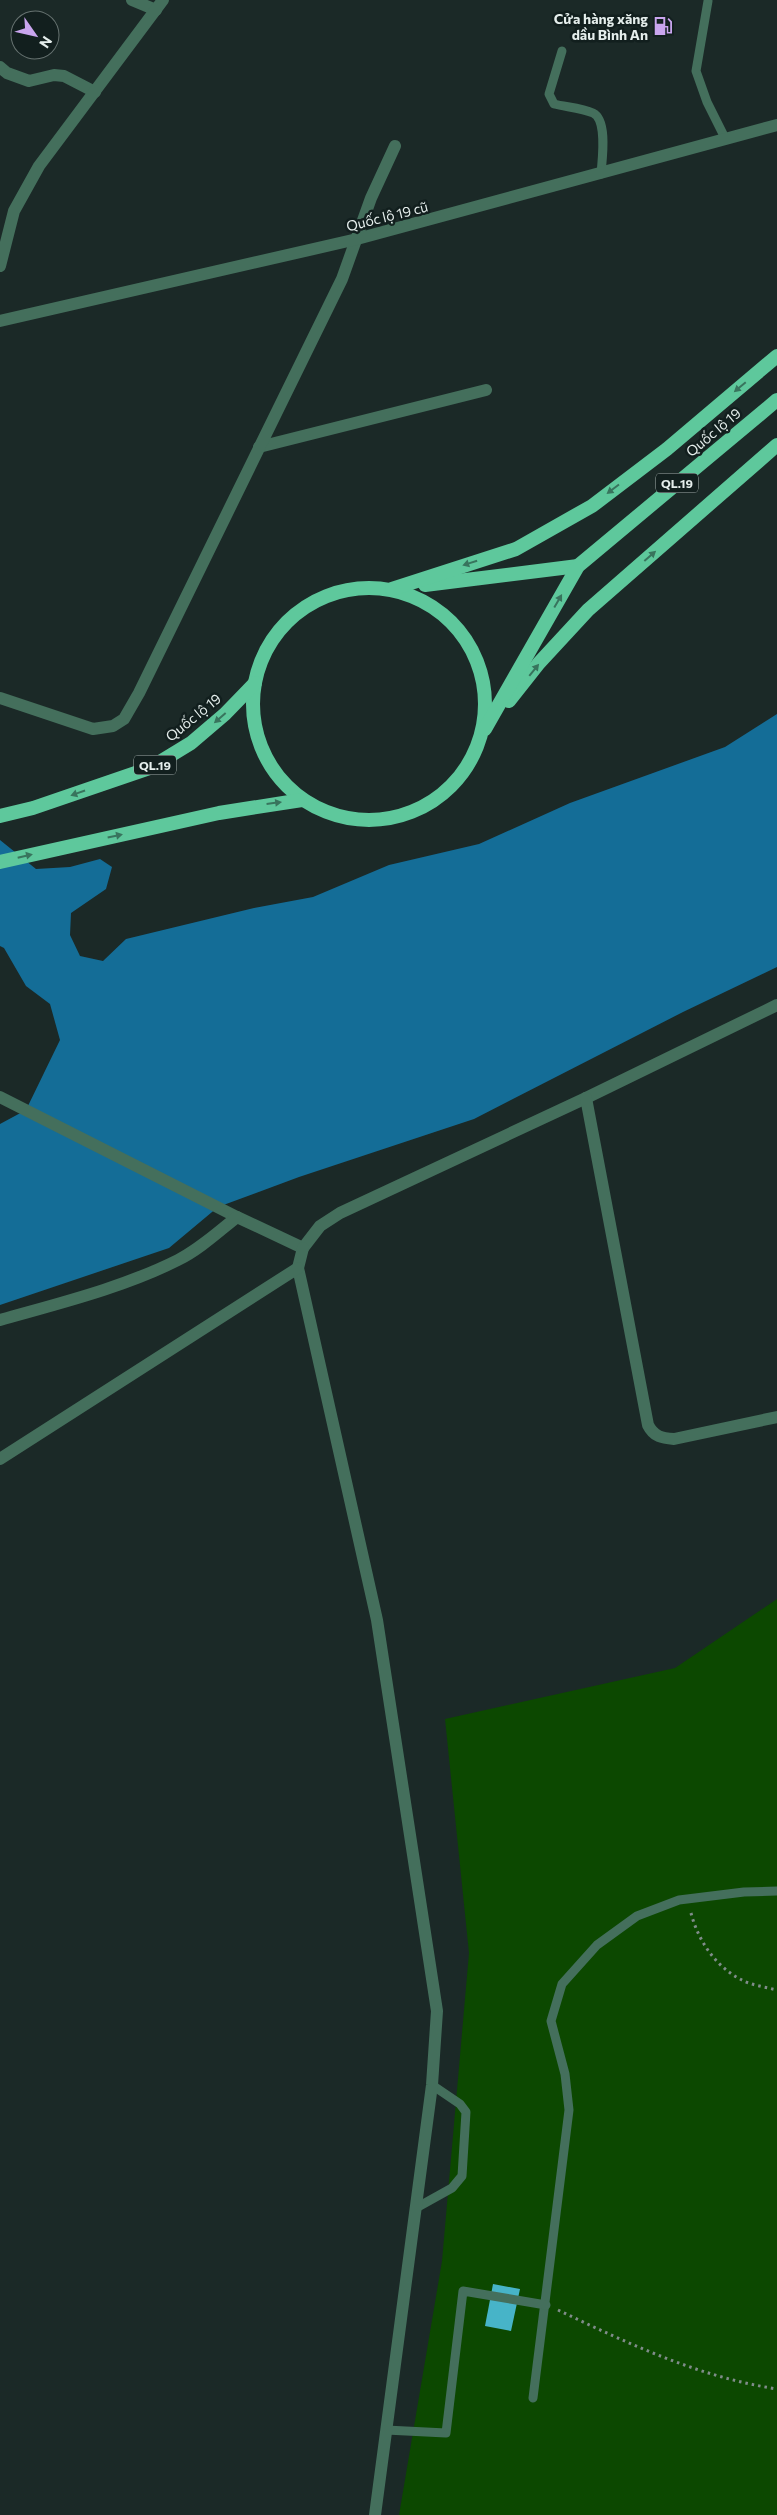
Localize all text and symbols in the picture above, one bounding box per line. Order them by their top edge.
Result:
north arrow [10,10,60,60]
place label: Cửa hàng xăng dầu Bình An [554,10,648,43]
fuel station icon: Cửa hàng xăng dầu Bình An [652,15,674,37]
text: N [36,33,56,52]
street label: Quốc lộ 19 cũ [344,198,430,234]
one-way arrow [733,382,746,393]
street label: Quốc lộ 19 [682,404,744,460]
road number: QL.19 [656,473,698,492]
one-way arrow [607,484,620,495]
one-way arrow [643,551,656,562]
one-way arrow [462,560,477,568]
one-way arrow [553,595,562,608]
one-way arrow [529,664,540,677]
street label: Quốc lộ 19 [162,690,224,744]
one-way arrow [214,712,227,723]
road number: QL.19 [134,756,176,774]
one-way arrow [71,790,86,797]
one-way arrow [266,799,282,807]
one-way arrow [107,831,123,839]
one-way arrow [18,852,33,860]

